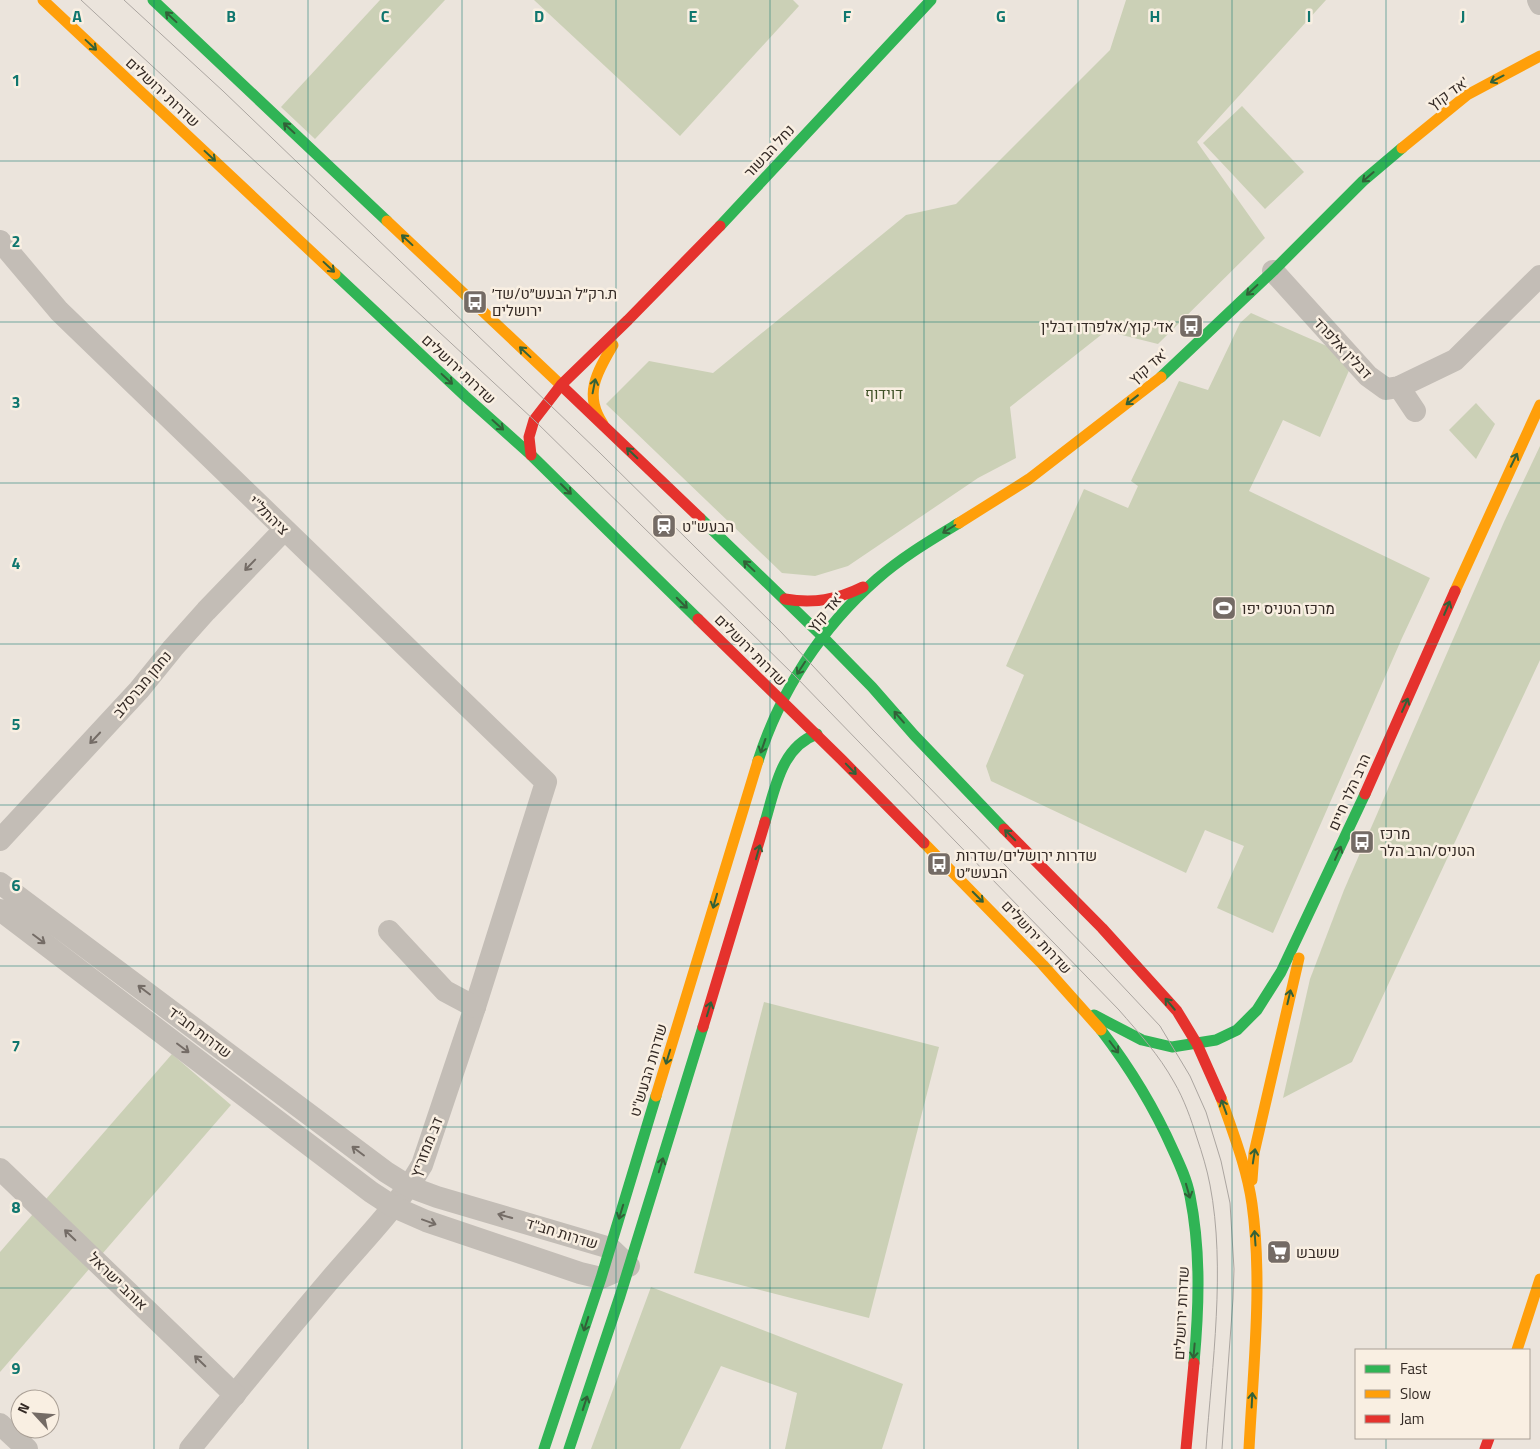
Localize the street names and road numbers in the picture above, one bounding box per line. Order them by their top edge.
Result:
street label: שדרות ירושלים [121,51,205,133]
street label: אד קוץ' [1423,70,1473,116]
street label: נחל הבשור [738,119,800,183]
street label: דבלין אלפרד [1308,312,1378,384]
street label: שדרות ירושלים [417,328,501,410]
street label: אד קוץ' [1123,343,1173,389]
street label: ציהתל"י [243,490,295,540]
street label: אד קוץ' [801,587,849,637]
street label: שדרות ירושלים [710,609,792,691]
street label: נחמן מברסלב [107,645,177,723]
street label: הרב הלר חיים [1322,750,1376,834]
street label: שדרות ירושלים [996,895,1078,979]
street label: שדרות חב"ד [163,1000,237,1064]
street label: שדרות הבעש"ט [623,1021,673,1119]
street label: דב ממזריץ [403,1113,449,1181]
street label: שדרות חב"ד [523,1211,601,1255]
street label: אוהב ישראל [83,1247,153,1315]
street label: שדרות ירושלים [1167,1265,1195,1361]

